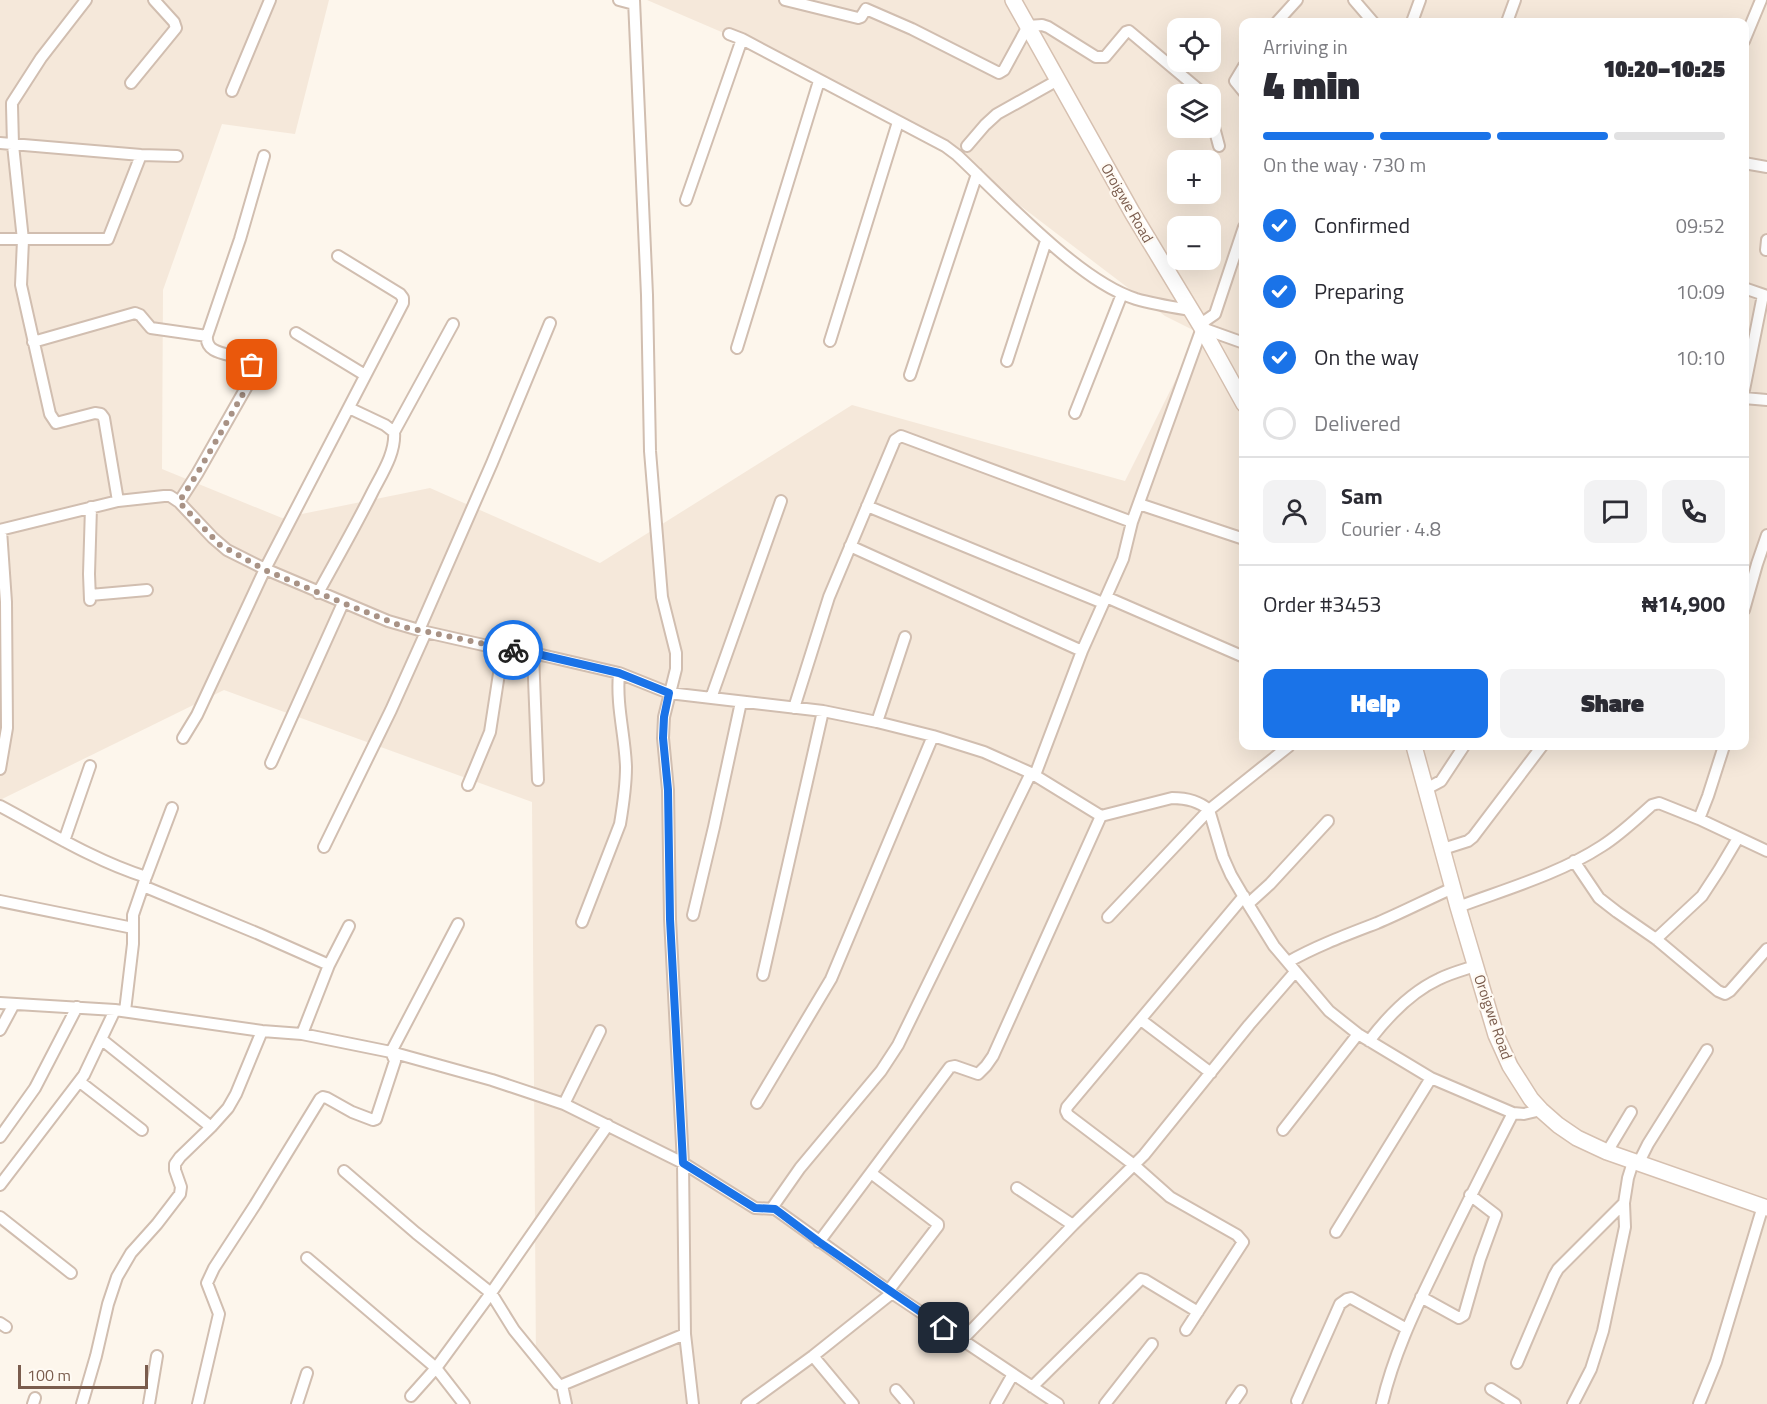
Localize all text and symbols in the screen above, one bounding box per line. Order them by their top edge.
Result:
map controls [1167,18,1221,270]
button: locate [1167,18,1221,72]
text: Arriving in [1263,31,1348,62]
text: 10:20–10:25 [1603,52,1725,86]
text: 4 min [1263,55,1360,114]
button: layers [1167,84,1221,138]
text: On the way · 730 m [1263,149,1426,180]
button: + [1167,150,1221,204]
street label: Oroigwe Road [1095,159,1160,247]
text: Confirmed [1314,208,1410,242]
icon: check [1263,209,1296,242]
text: 09:52 [1676,210,1725,241]
button: − [1167,216,1221,270]
text: Preparing [1314,274,1404,308]
icon: check [1263,275,1296,308]
text: 10:09 [1676,276,1725,307]
pin [226,339,277,390]
text: On the way [1314,340,1419,374]
icon: check [1263,341,1296,374]
text: 10:10 [1676,342,1725,373]
icon: bag [235,348,268,381]
text: Delivered [1314,406,1401,440]
text: Sam [1341,479,1383,513]
button: person [1263,480,1326,543]
button: chat [1584,480,1647,543]
button: phone [1662,480,1725,543]
text: Courier · 4.8 [1341,513,1441,544]
text: Order #3453 [1263,587,1382,621]
text: ₦14,900 [1642,587,1725,621]
courier [483,620,543,680]
icon: bike [497,634,530,667]
button: Help [1263,669,1488,738]
button: Share [1500,669,1725,738]
street label: Oroigwe Road [1468,971,1519,1062]
pin [918,1302,969,1353]
icon: home [927,1311,960,1344]
scale bar [18,1362,148,1390]
text: 100 m [27,1363,71,1387]

